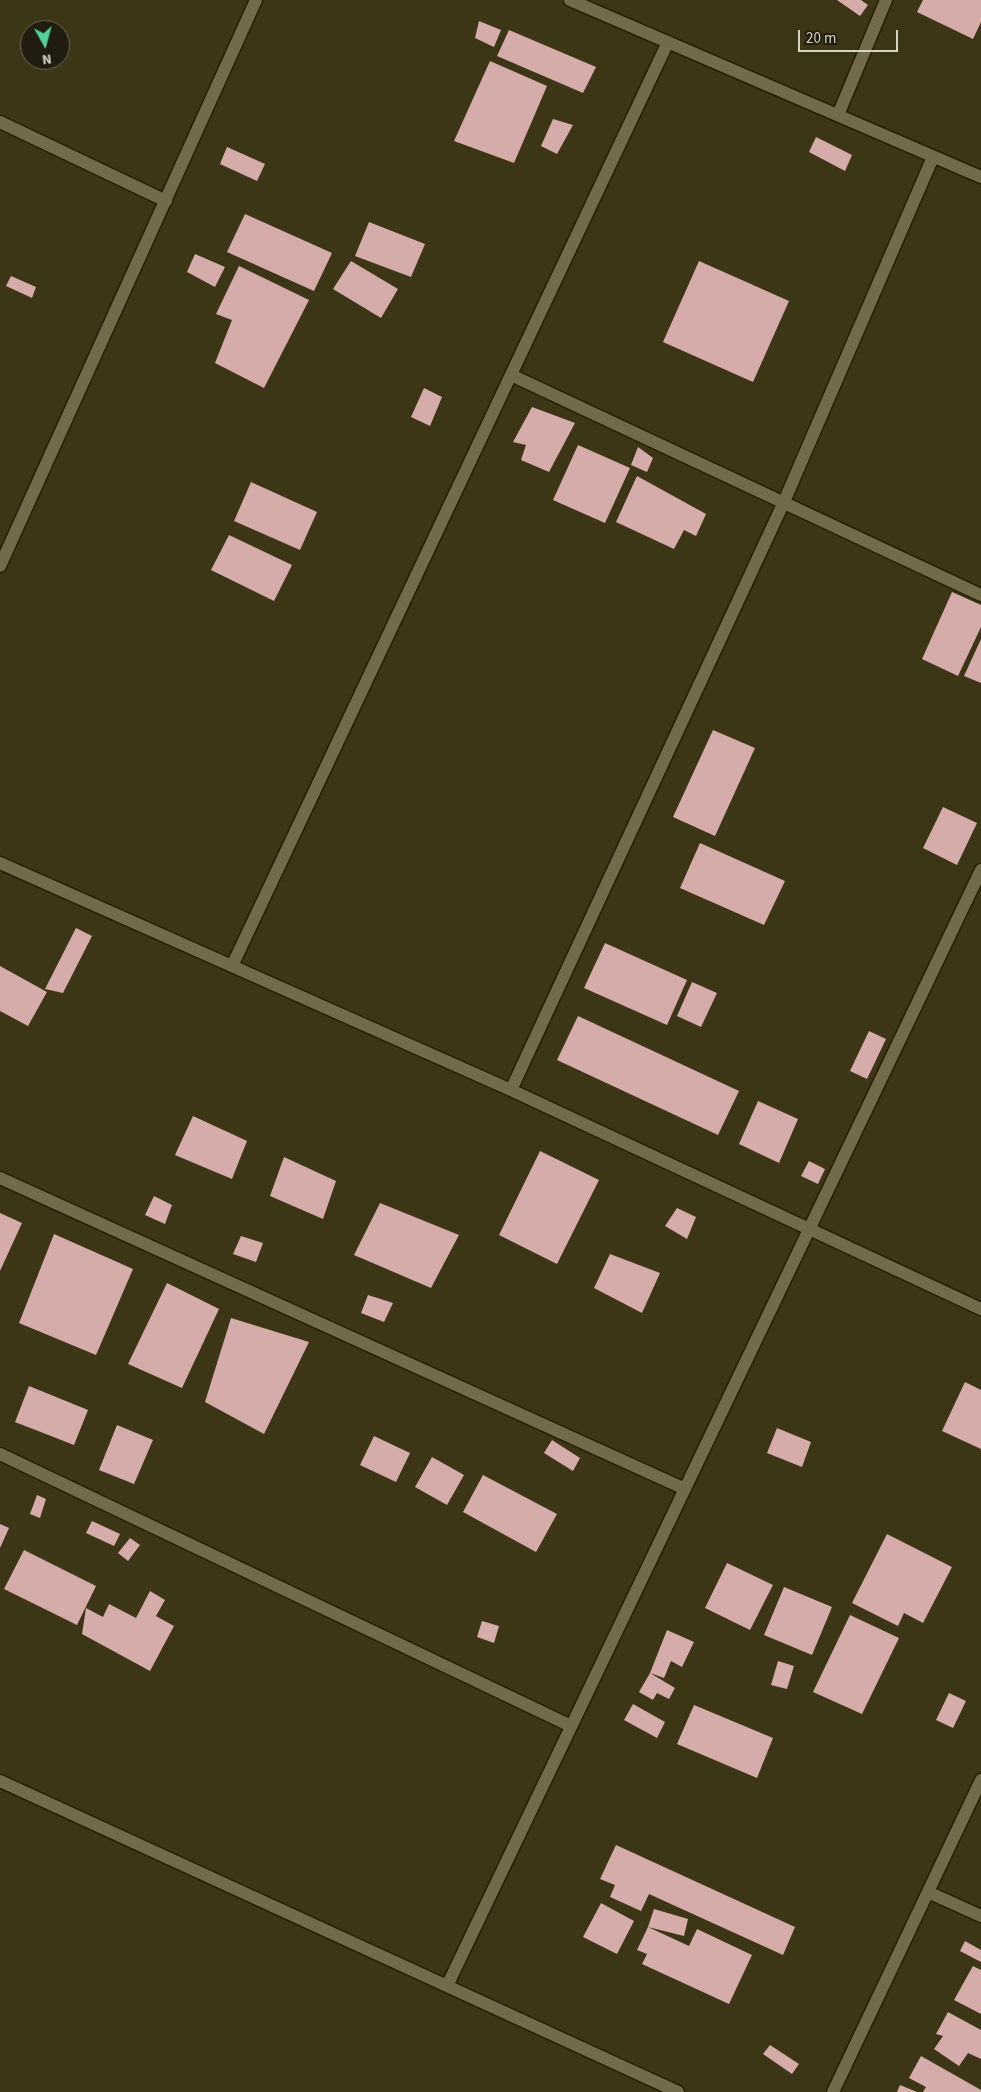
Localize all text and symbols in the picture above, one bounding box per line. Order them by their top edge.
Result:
north arrow [20,20,70,70]
scale bar [801,20,901,52]
text: 20 m [806,28,836,49]
text: N [41,48,53,69]

